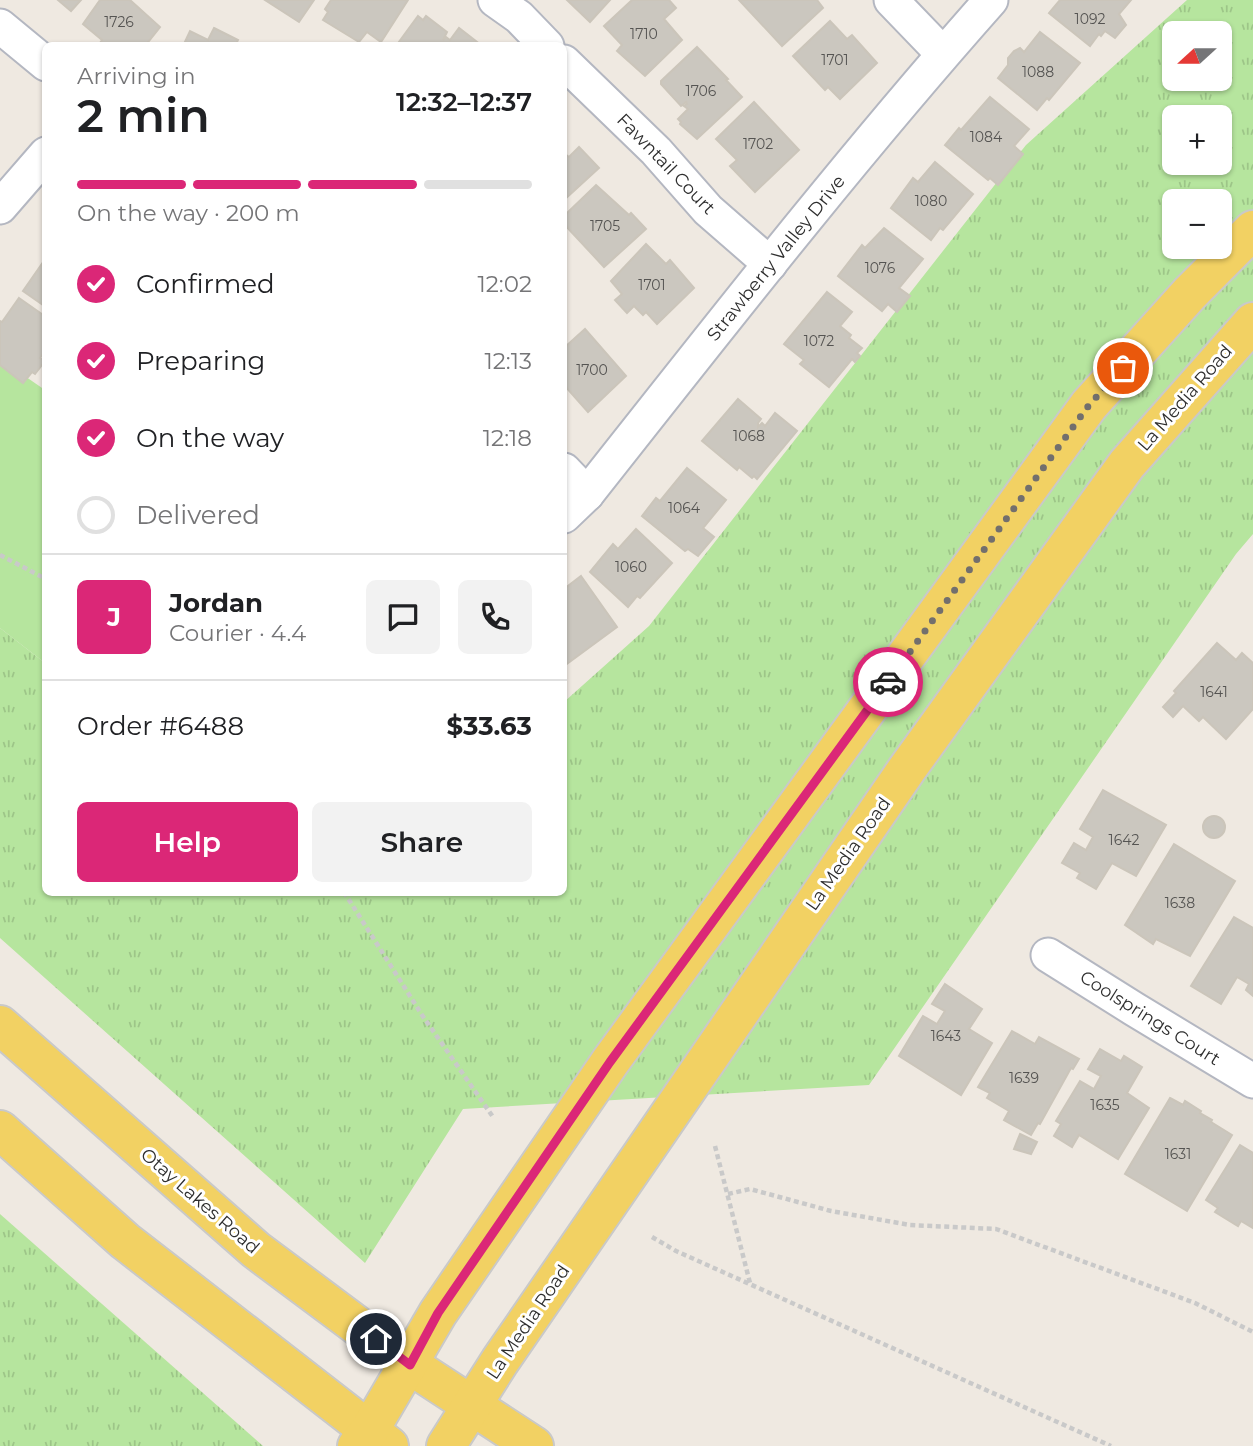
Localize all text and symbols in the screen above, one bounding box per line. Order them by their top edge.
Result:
house number: 1092 [1075,10,1105,28]
house number: 1726 [104,13,134,31]
north arrow [1162,21,1232,91]
map controls [1162,21,1232,259]
house number: 1710 [630,25,658,43]
house number: 1701 [821,51,849,69]
text: Arriving in [77,62,196,90]
house number: 1088 [1022,63,1054,81]
house number: 1706 [686,82,717,100]
text: 12:32–12:37 [396,86,532,118]
text: 2 min [77,87,210,144]
button: + [1162,105,1232,175]
street label: Fawntail Court [612,109,720,219]
house number: 1084 [970,128,1003,146]
house number: 1702 [743,135,773,153]
street label: Strawberry Valley Drive [702,171,850,345]
button: − [1162,189,1232,259]
house number: 1080 [915,192,947,210]
text: On the way · 200 m [77,199,300,227]
house number: 1705 [590,217,620,235]
house number: 1076 [865,259,896,277]
icon: check [77,265,115,303]
text: Confirmed [136,268,275,300]
text: 12:02 [477,270,532,298]
house number: 1701 [638,276,666,294]
house number: 1072 [804,332,834,350]
pin [1093,338,1153,398]
street label: La Media Road [1133,340,1237,456]
icon: check [77,342,115,380]
text: Preparing [136,345,265,377]
text: 12:13 [484,347,532,375]
icon: bag [1104,349,1142,387]
house number: 1700 [576,361,608,379]
icon: check [77,419,115,457]
text: On the way [136,422,284,454]
text: 12:18 [483,424,532,452]
house number: 1068 [733,427,765,445]
text: Delivered [136,499,260,531]
house number: 1064 [668,499,701,517]
house number: 1060 [615,558,647,576]
button: chat [366,580,440,654]
button: phone [458,580,532,654]
text: Jordan [169,587,263,619]
text: J [107,601,121,633]
text: Courier · 4.4 [169,619,306,647]
courier [853,647,923,717]
icon: car [869,663,907,701]
house number: 1641 [1200,683,1228,701]
text: Order #6488 [77,710,244,742]
text: $33.63 [446,710,532,742]
street label: La Media Road [801,793,895,915]
button: Help [77,802,298,882]
button: Share [312,802,532,882]
house number: 1642 [1109,831,1139,849]
house number: 1638 [1165,894,1195,912]
street label: Coolsprings Court [1076,966,1224,1070]
house number: 1643 [931,1027,961,1045]
house number: 1639 [1009,1069,1039,1087]
house number: 1635 [1090,1096,1120,1114]
street label: Otay Lakes Road [136,1144,264,1258]
house number: 1631 [1165,1145,1191,1163]
street label: La Media Road [482,1261,574,1383]
pin [346,1309,406,1369]
icon: home [357,1320,395,1358]

